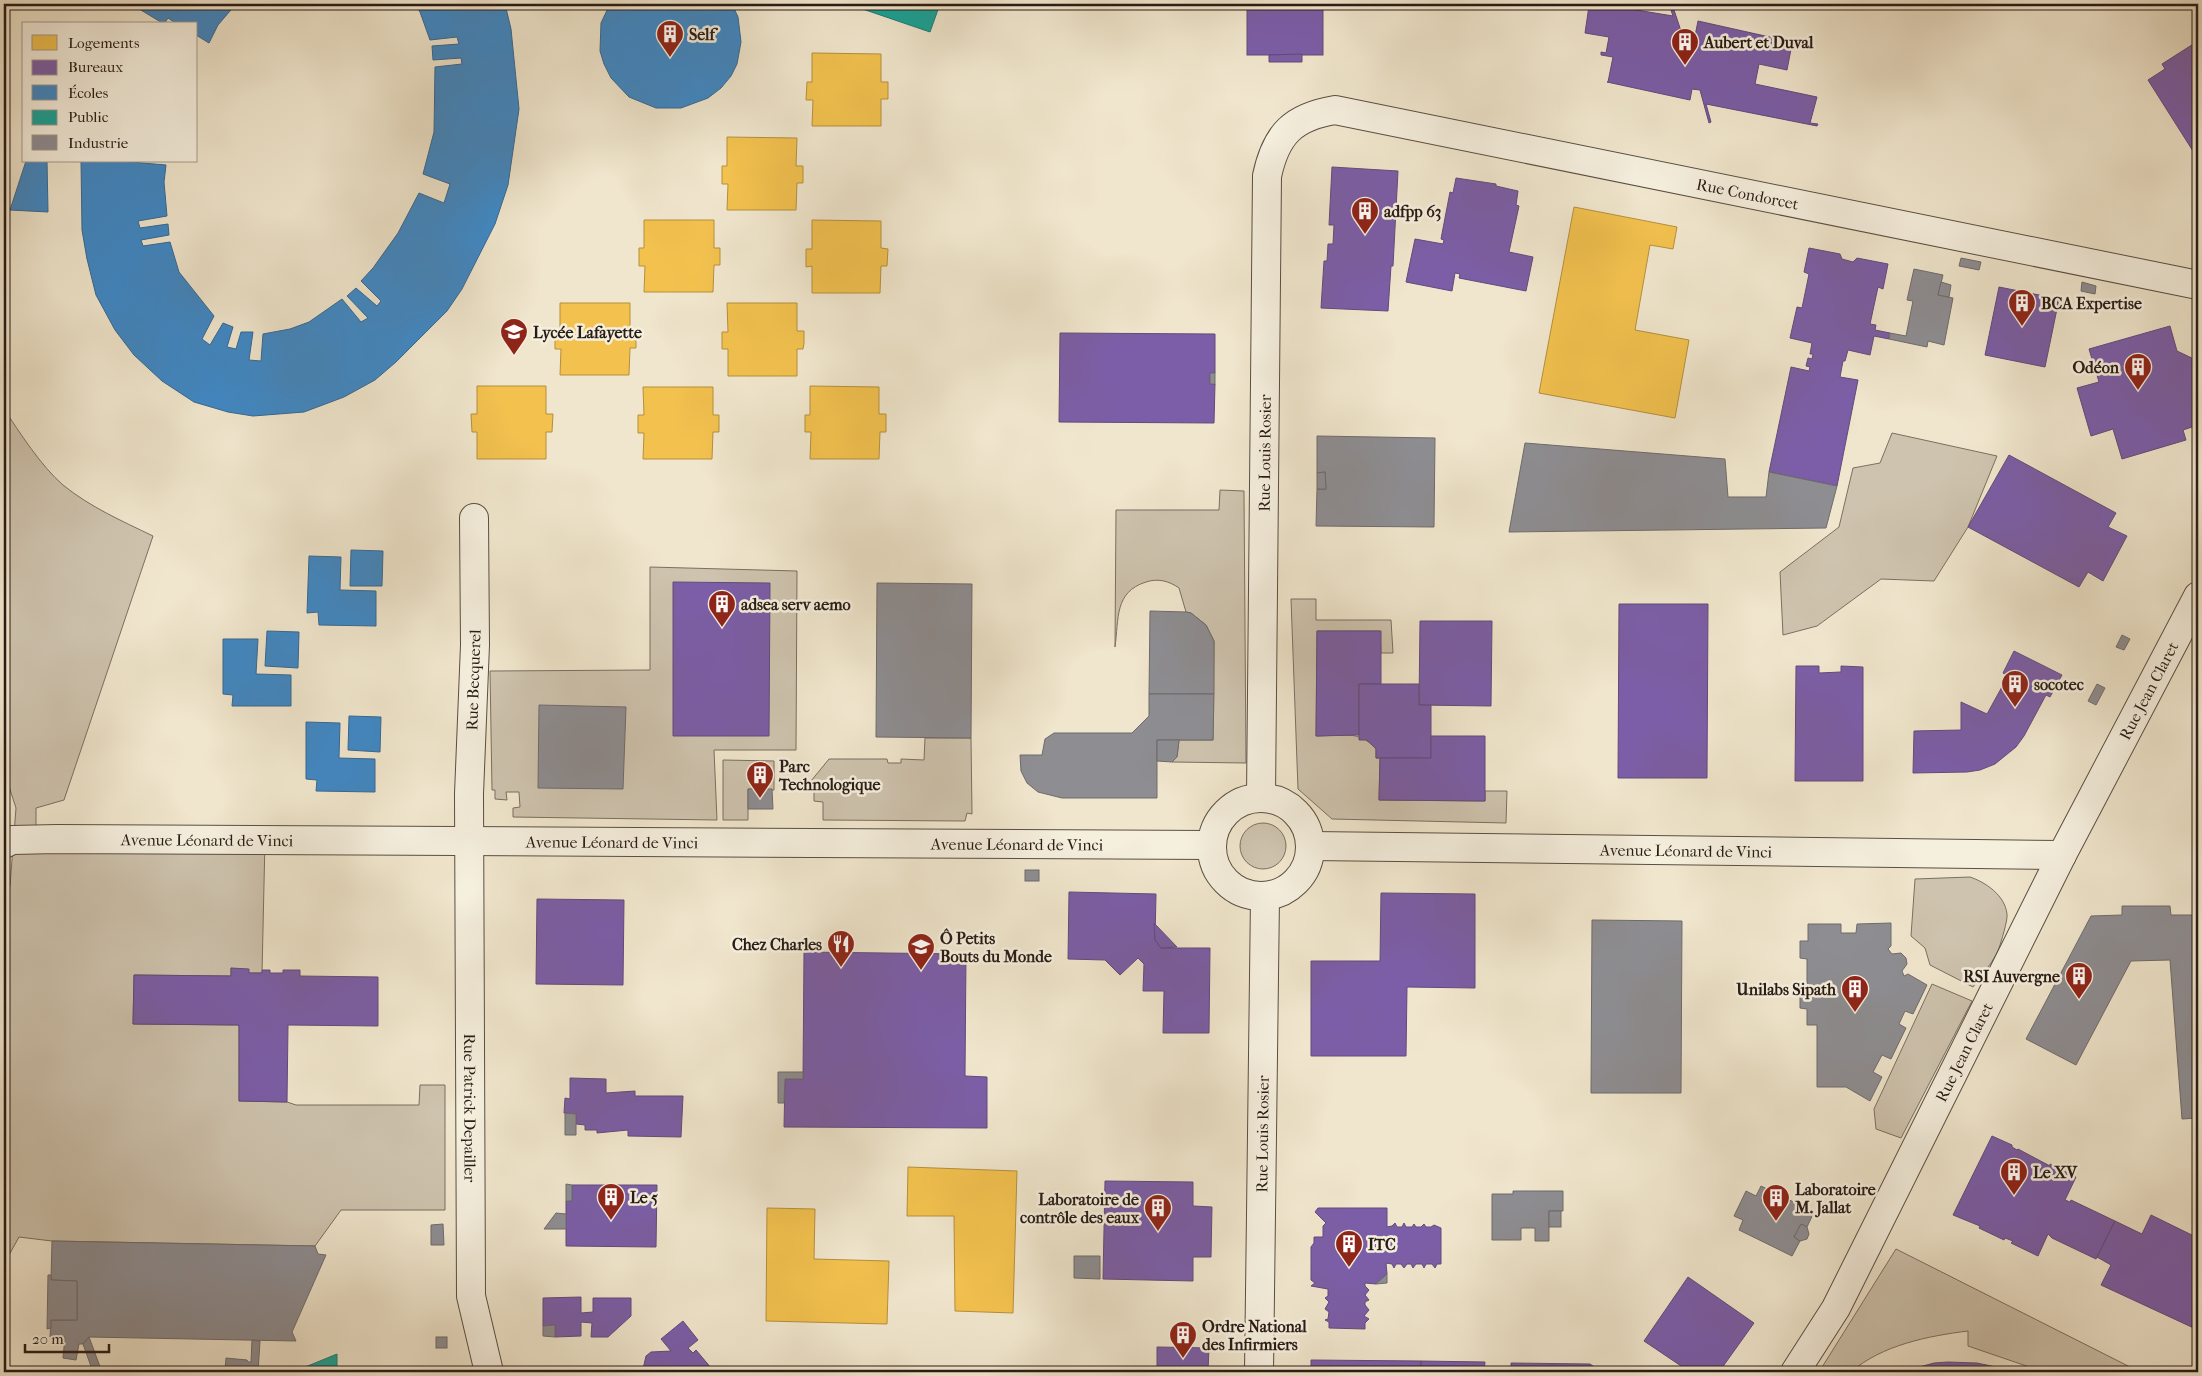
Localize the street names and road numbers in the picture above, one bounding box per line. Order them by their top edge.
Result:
street label: Rue Condorcet [1695,175,1801,214]
street label: Rue Louis Rosier [1255,394,1275,512]
street label: Rue Becquerel [462,629,485,731]
street label: Rue Jean Claret [2115,638,2183,743]
street label: Avenue Léonard de Vinci [120,830,294,850]
street label: Avenue Léonard de Vinci [525,832,699,852]
street label: Avenue Léonard de Vinci [930,835,1104,854]
street label: Avenue Léonard de Vinci [1599,840,1773,862]
street label: Rue Jean Claret [1931,999,1997,1105]
street label: Rue Patrick Depailler [460,1033,480,1183]
street label: Rue Louis Rosier [1252,1075,1273,1193]

